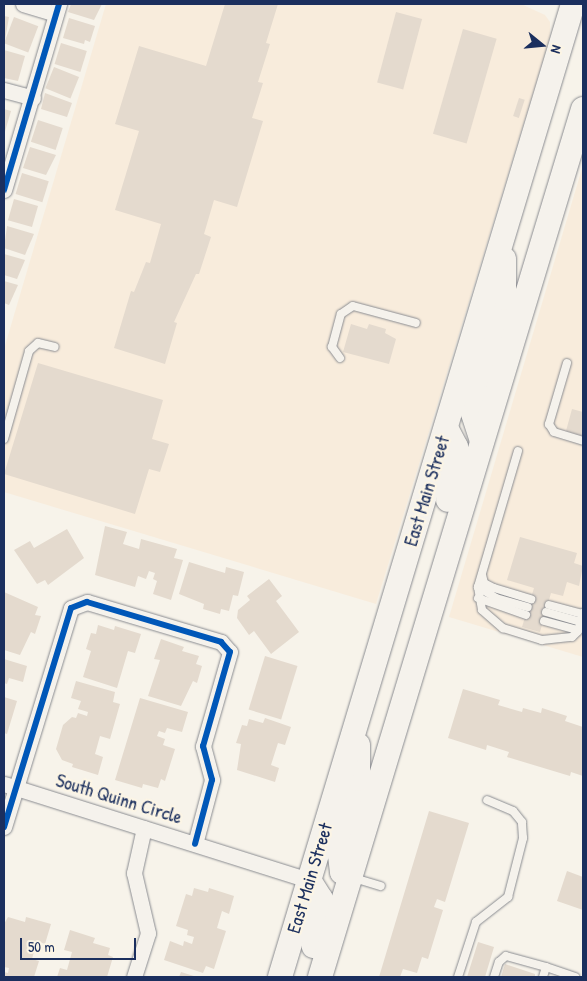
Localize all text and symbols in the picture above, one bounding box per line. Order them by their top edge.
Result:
north arrow [517,20,567,70]
text: N [547,43,567,56]
street label: East Main Street [399,433,455,549]
street label: South Quinn Circle [53,769,185,829]
street label: East Main Street [282,820,338,936]
scale bar [22,928,139,960]
text: 50 m [28,936,55,957]

